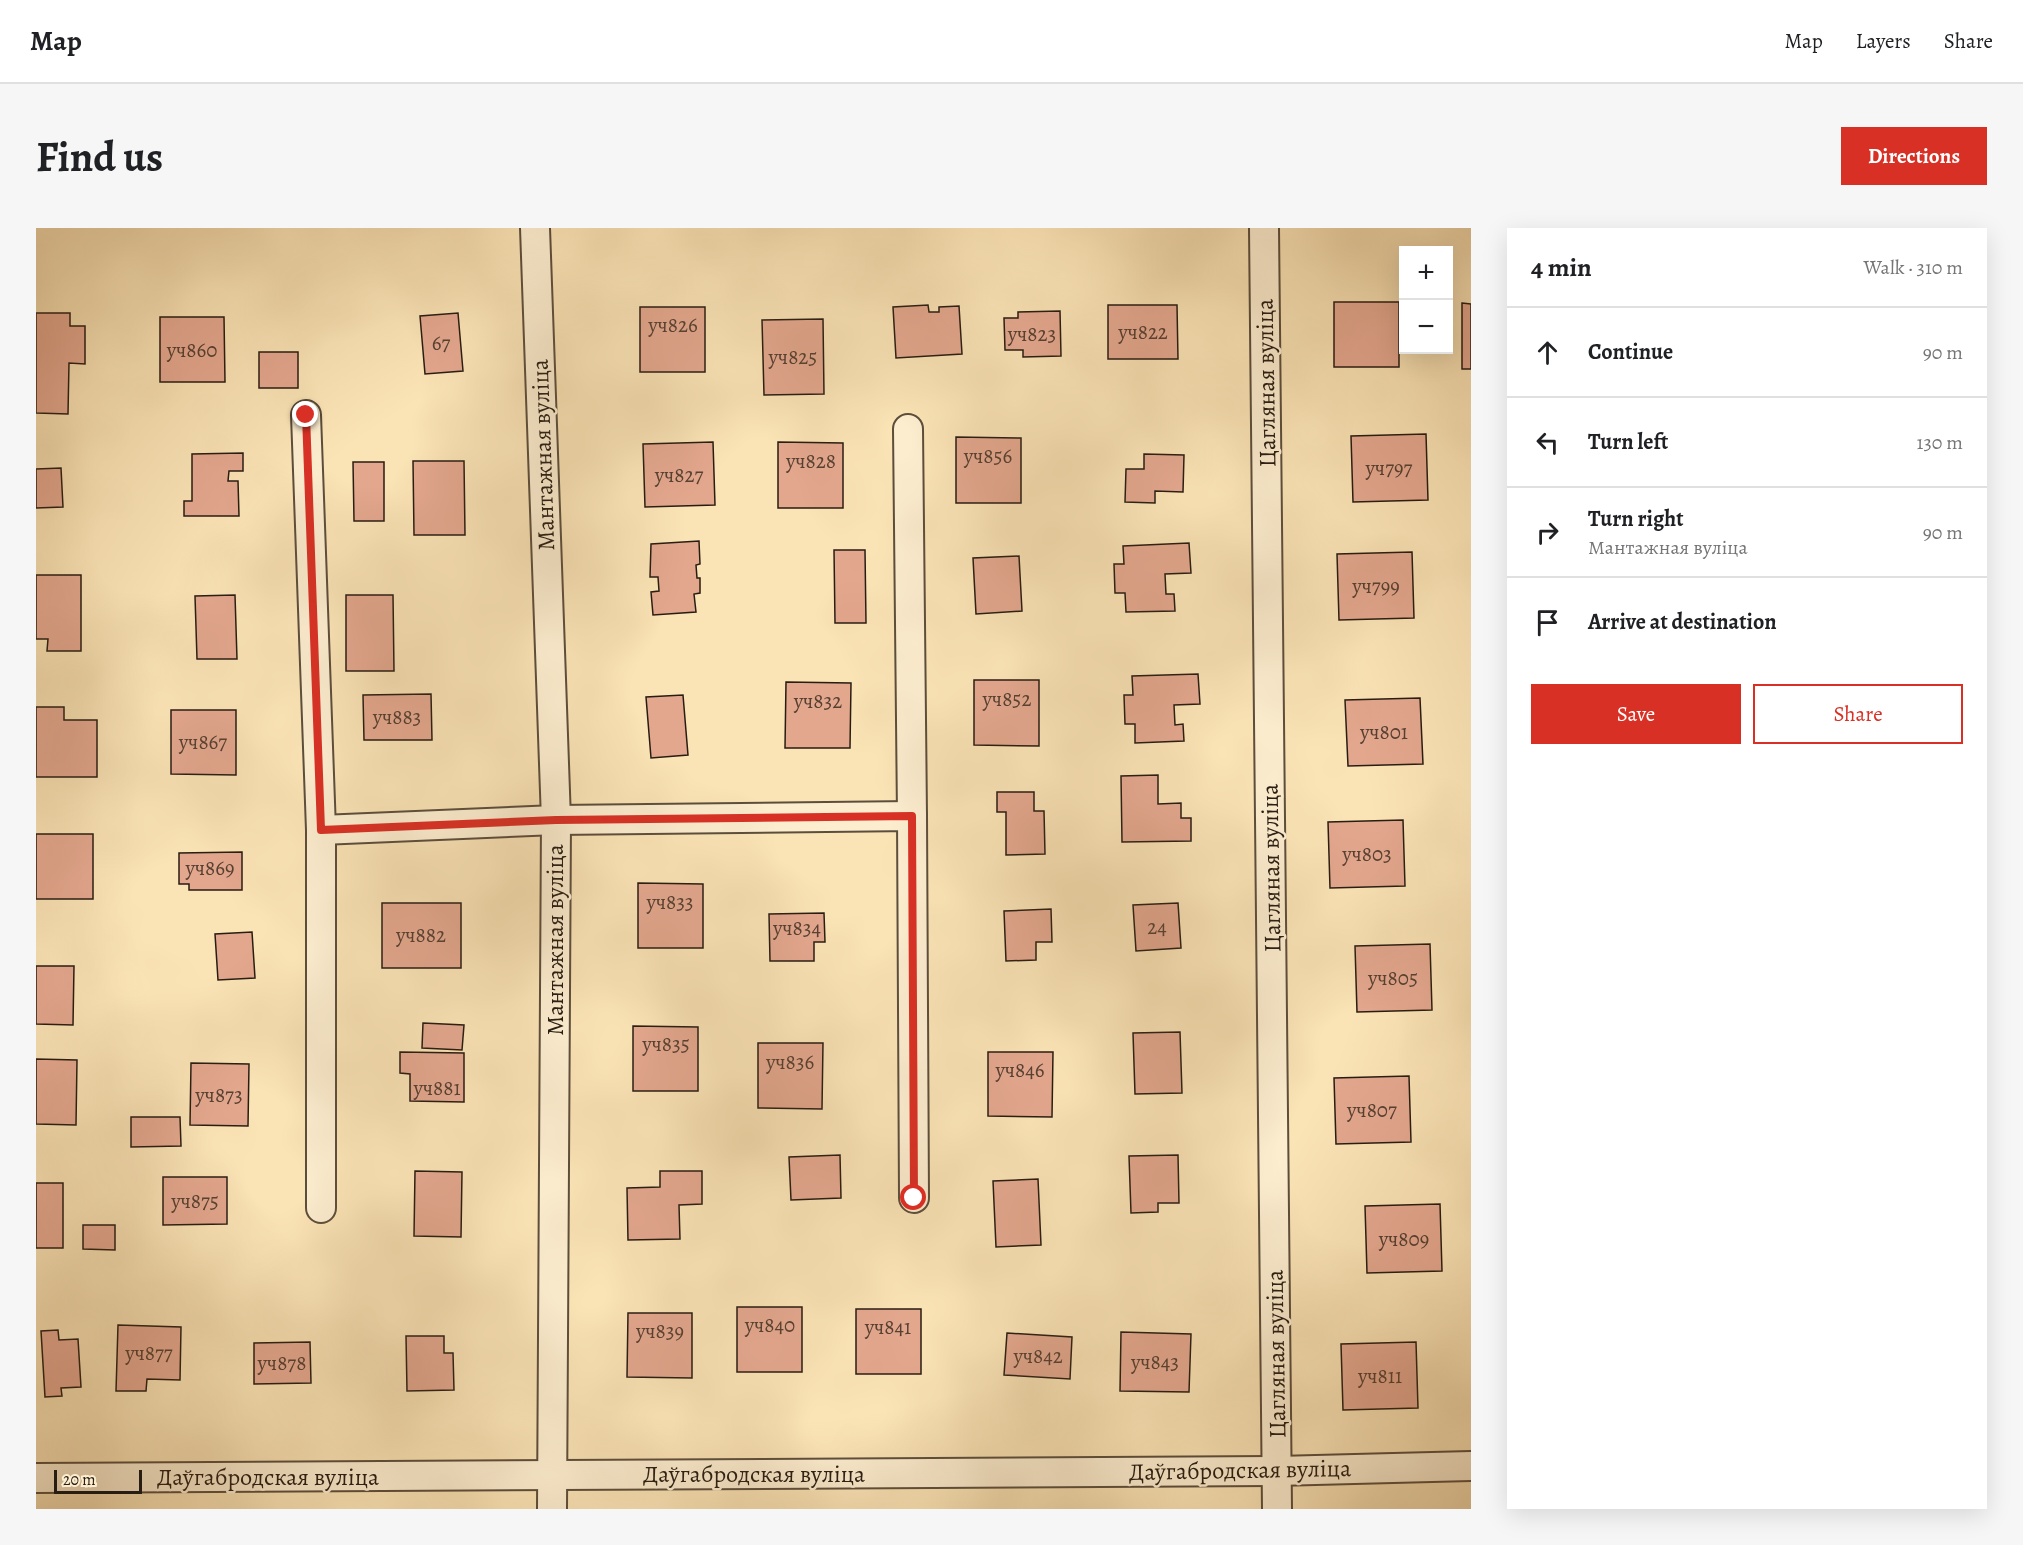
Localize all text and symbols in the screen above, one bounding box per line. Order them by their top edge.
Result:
text: Map [30,22,82,60]
text: Map [1784,27,1823,55]
text: Layers [1856,27,1911,55]
text: Share [1944,27,1993,55]
button: Directions [1841,127,1987,185]
text: Find us [36,128,163,185]
map controls [1399,246,1453,354]
button: + [1399,246,1453,300]
text: 4 min [1531,250,1592,285]
text: Walk · 310 m [1864,254,1963,281]
street label: Цагляная вуліца [1249,299,1283,467]
button: − [1399,300,1453,354]
house number: уч826 [647,311,698,339]
house number: уч822 [1117,318,1168,346]
house number: уч823 [1007,320,1056,348]
house number: 67 [432,329,450,357]
house number: уч860 [166,336,217,364]
icon: ahead [1531,336,1564,369]
text: Continue [1588,337,1673,367]
text: 90 m [1923,339,1963,366]
house number: уч825 [768,343,817,371]
street label: Мантажная вуліца [524,359,562,551]
route end [292,401,318,427]
icon: left [1531,426,1564,459]
text: Turn left [1588,427,1668,457]
text: 130 m [1917,429,1963,456]
house number: уч856 [963,442,1013,470]
house number: уч828 [785,447,836,475]
house number: уч797 [1365,454,1413,482]
house number: уч827 [654,461,703,489]
text: Turn right [1588,504,1684,534]
icon: right [1531,516,1564,549]
text: 90 m [1923,519,1963,546]
text: Мантажная вуліца [1588,534,1748,561]
house number: уч799 [1351,572,1400,600]
icon: arrive [1531,606,1564,639]
text: Arrive at destination [1588,607,1777,637]
button: Save [1531,684,1741,744]
button: Share [1753,684,1963,744]
house number: уч852 [982,685,1031,713]
house number: уч832 [793,687,842,715]
house number: уч883 [372,703,421,731]
house number: уч801 [1359,718,1408,746]
house number: уч867 [178,728,227,756]
street label: Цагляная вуліца [1254,784,1288,952]
house number: уч803 [1341,840,1392,868]
street label: Мантажная вуліца [539,844,571,1036]
house number: уч869 [184,854,235,882]
house number: уч833 [645,888,694,916]
house number: 24 [1147,913,1167,941]
house number: уч834 [772,914,821,942]
house number: уч882 [395,921,446,949]
house number: уч805 [1367,964,1418,992]
house number: уч835 [641,1030,690,1058]
house number: уч836 [765,1048,814,1076]
house number: уч846 [995,1056,1045,1084]
house number: уч881 [412,1074,461,1102]
house number: уч873 [194,1081,243,1109]
house number: уч807 [1346,1096,1397,1124]
route start [900,1184,926,1210]
house number: уч875 [170,1187,219,1215]
house number: уч809 [1378,1225,1429,1253]
street label: Цагляная вуліца [1259,1270,1293,1438]
house number: уч840 [744,1311,795,1339]
house number: уч841 [864,1313,911,1341]
house number: уч839 [635,1317,684,1345]
house number: уч877 [124,1339,173,1367]
house number: уч842 [1012,1342,1063,1370]
house number: уч843 [1130,1348,1179,1376]
house number: уч878 [257,1349,306,1377]
house number: уч811 [1357,1362,1402,1390]
street label: Даўгабродская вуліца [1129,1452,1351,1488]
street label: Даўгабродская вуліца [643,1458,865,1490]
street label: Даўгабродская вуліца [157,1461,379,1493]
scale bar [54,1467,142,1494]
text: 20 m [63,1469,96,1491]

